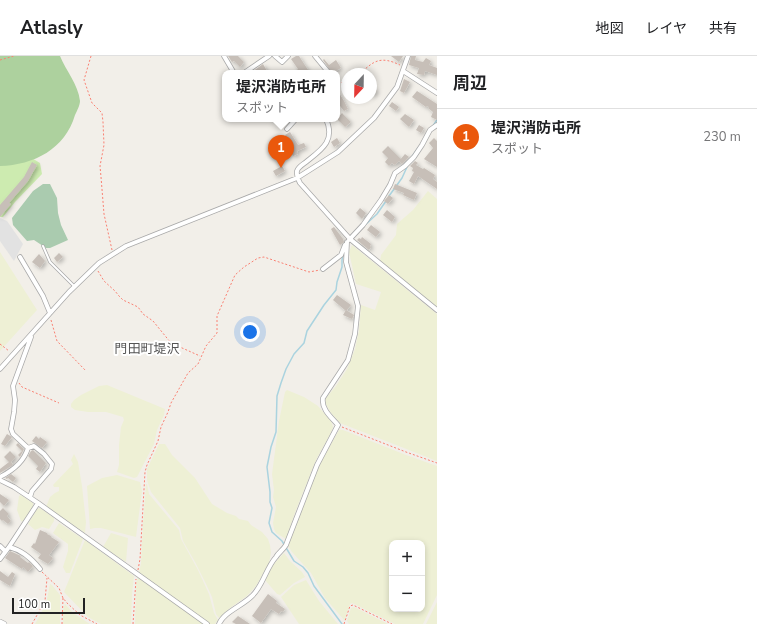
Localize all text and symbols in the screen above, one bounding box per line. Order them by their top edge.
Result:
text: Atlasly [20,15,83,41]
text: 地図 [595,19,623,38]
text: レイヤ [645,19,687,38]
text: 共有 [709,19,737,38]
north arrow [341,68,377,104]
popup [222,70,340,122]
text: 周辺 [453,72,487,95]
text: 堤沢消防屯所 [236,77,326,97]
text: スポット [236,99,288,117]
text: 堤沢消防屯所 [491,118,581,138]
text: 1 [462,128,470,146]
text: 230 m [703,128,741,146]
pin: 1 [268,135,294,168]
text: スポット [491,140,543,158]
your location [240,322,260,342]
district label: 門田町堤沢 [114,340,180,358]
map controls [389,540,425,612]
button: + [389,540,425,576]
button: − [389,576,425,612]
scale bar [12,596,85,615]
text: 100 m [18,597,50,612]

